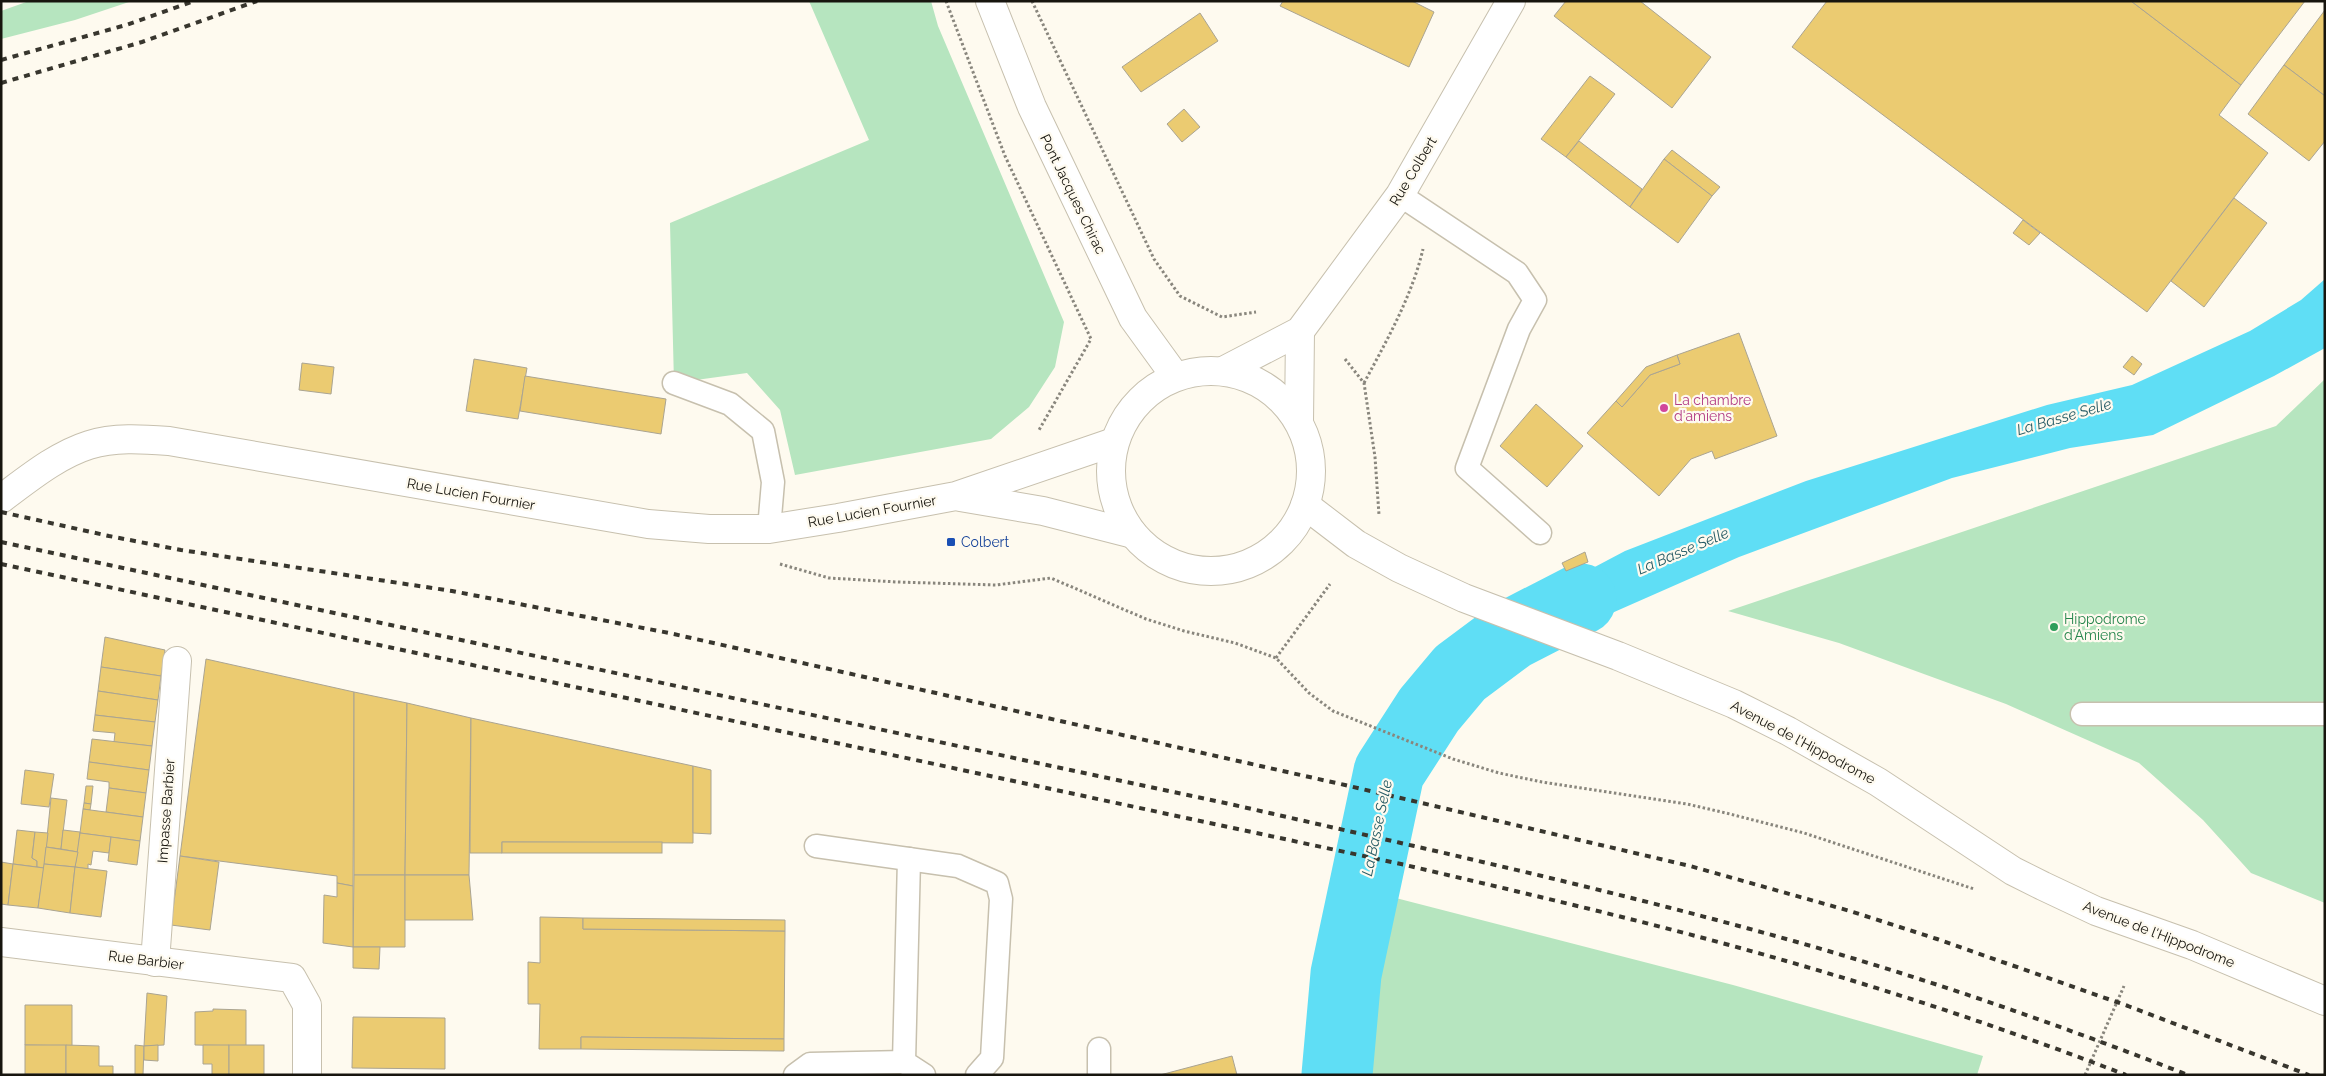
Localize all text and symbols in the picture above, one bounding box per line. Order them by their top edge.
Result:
street label: Pont Jacques Chirac [1037,131,1109,257]
street label: Rue Colbert [1386,133,1440,208]
place label: La chambre d'amiens [1674,392,1751,424]
water label: La Basse Selle [2015,395,2113,439]
marker: La chambre d'amiens [1658,402,1670,414]
street label: Rue Lucien Fournier [406,475,536,513]
street label: Rue Lucien Fournier [807,492,937,530]
water label: La Basse Selle [1634,524,1732,578]
place label: Colbert [961,534,1010,550]
marker: Colbert [945,536,957,548]
place label: Hippodrome d'Amiens [2064,611,2146,643]
marker: Hippodrome d'Amiens [2048,621,2060,633]
street label: Avenue de l'Hippodrome [1728,697,1878,787]
street label: Impasse Barbier [154,758,178,864]
water label: La Basse Selle [1358,778,1396,878]
street label: Avenue de l'Hippodrome [2081,898,2237,970]
street label: Rue Barbier [107,947,185,973]

